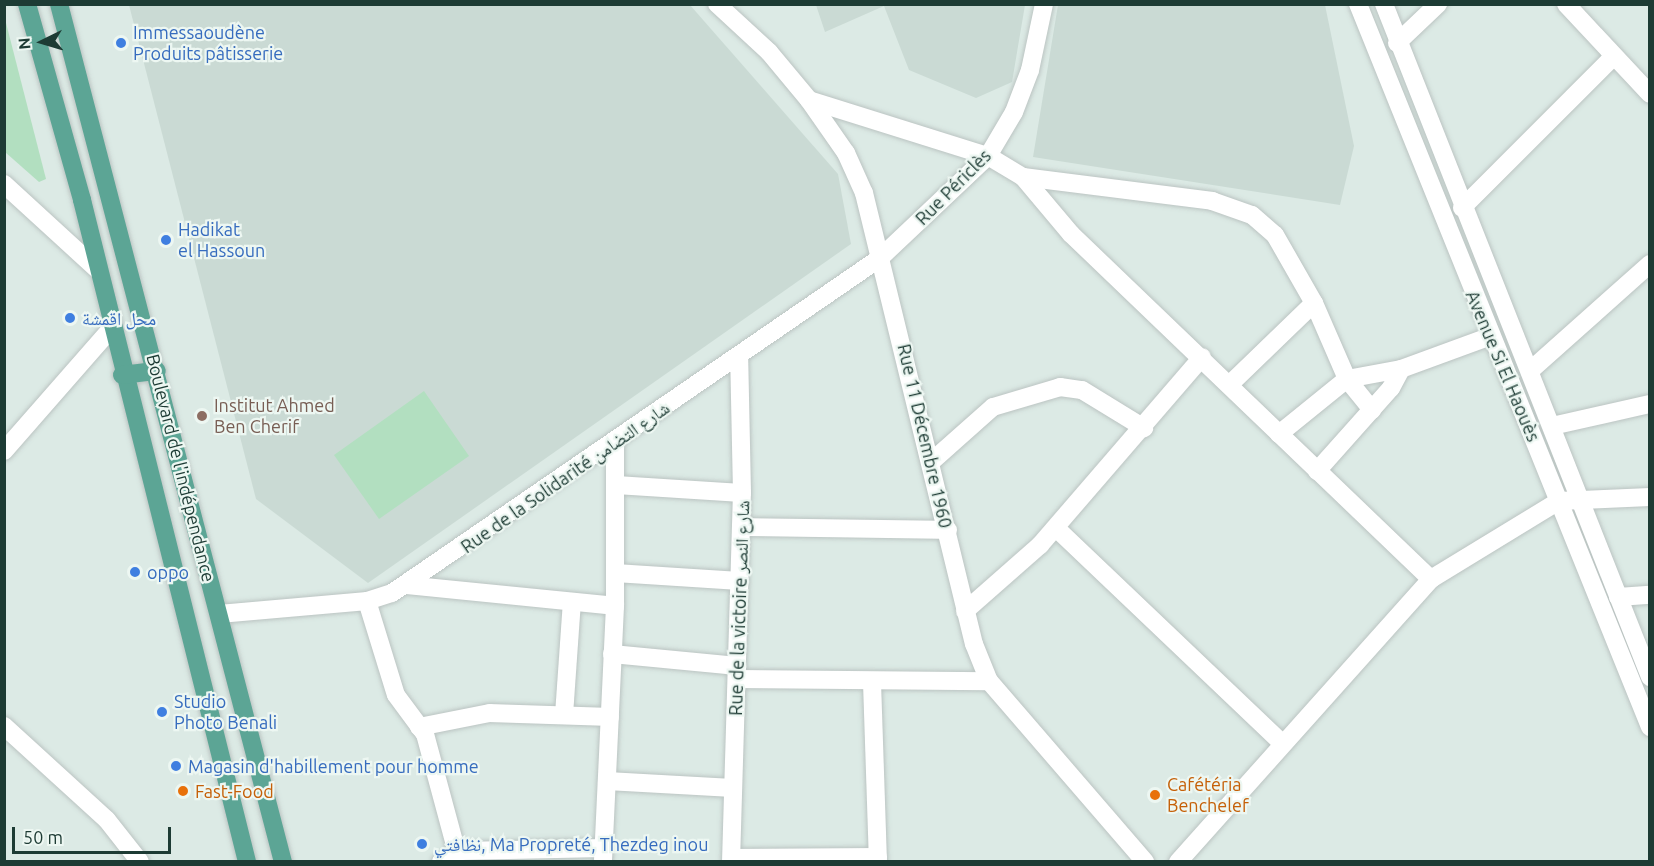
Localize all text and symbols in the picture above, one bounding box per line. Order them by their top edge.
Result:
north arrow [12,12,72,72]
place label: Immessaoudène Produits pâtisserie [133,22,283,64]
marker: Immessaoudène Produits pâtisserie [114,36,128,50]
text: N [15,37,34,50]
street label: Rue Périclès [911,145,995,229]
place label: Hadikat el Hassoun [178,219,265,262]
marker: Hadikat el Hassoun [159,233,173,247]
street label: Avenue Si El Haouès [1461,287,1545,445]
place label: محل اقمشة [82,307,156,329]
marker: محل اقمشة [63,311,77,325]
street label: Rue 11 Décembre 1960 [893,342,957,530]
street label: Boulevard de l'indépendance [142,352,220,584]
place label: Institut Ahmed Ben Cherif [214,395,335,438]
street label: Rue de la Solidarité شارع التضامن [457,397,673,557]
marker: Institut Ahmed Ben Cherif [195,409,209,423]
street label: Rue de la victoire شارع النصر [724,500,754,716]
place label: oppo [147,561,189,583]
marker: oppo [128,565,142,579]
place label: Studio Photo Benali [174,691,277,734]
marker: Studio Photo Benali [155,705,169,719]
place label: Magasin d'habillement pour homme [188,755,479,777]
marker: Magasin d'habillement pour homme [169,759,183,773]
place label: Cafétéria Benchelef [1167,774,1249,816]
place label: Fast-Food [195,780,274,802]
marker: Fast-Food [176,784,190,798]
marker: Cafétéria Benchelef [1148,788,1162,802]
scale bar [15,815,174,853]
text: 50 m [23,827,63,847]
place label: نظافتي, Ma Propreté, Thezdeg inou [434,833,708,855]
marker: نظافتي, Ma Propreté, Thezdeg inou [415,837,429,851]

